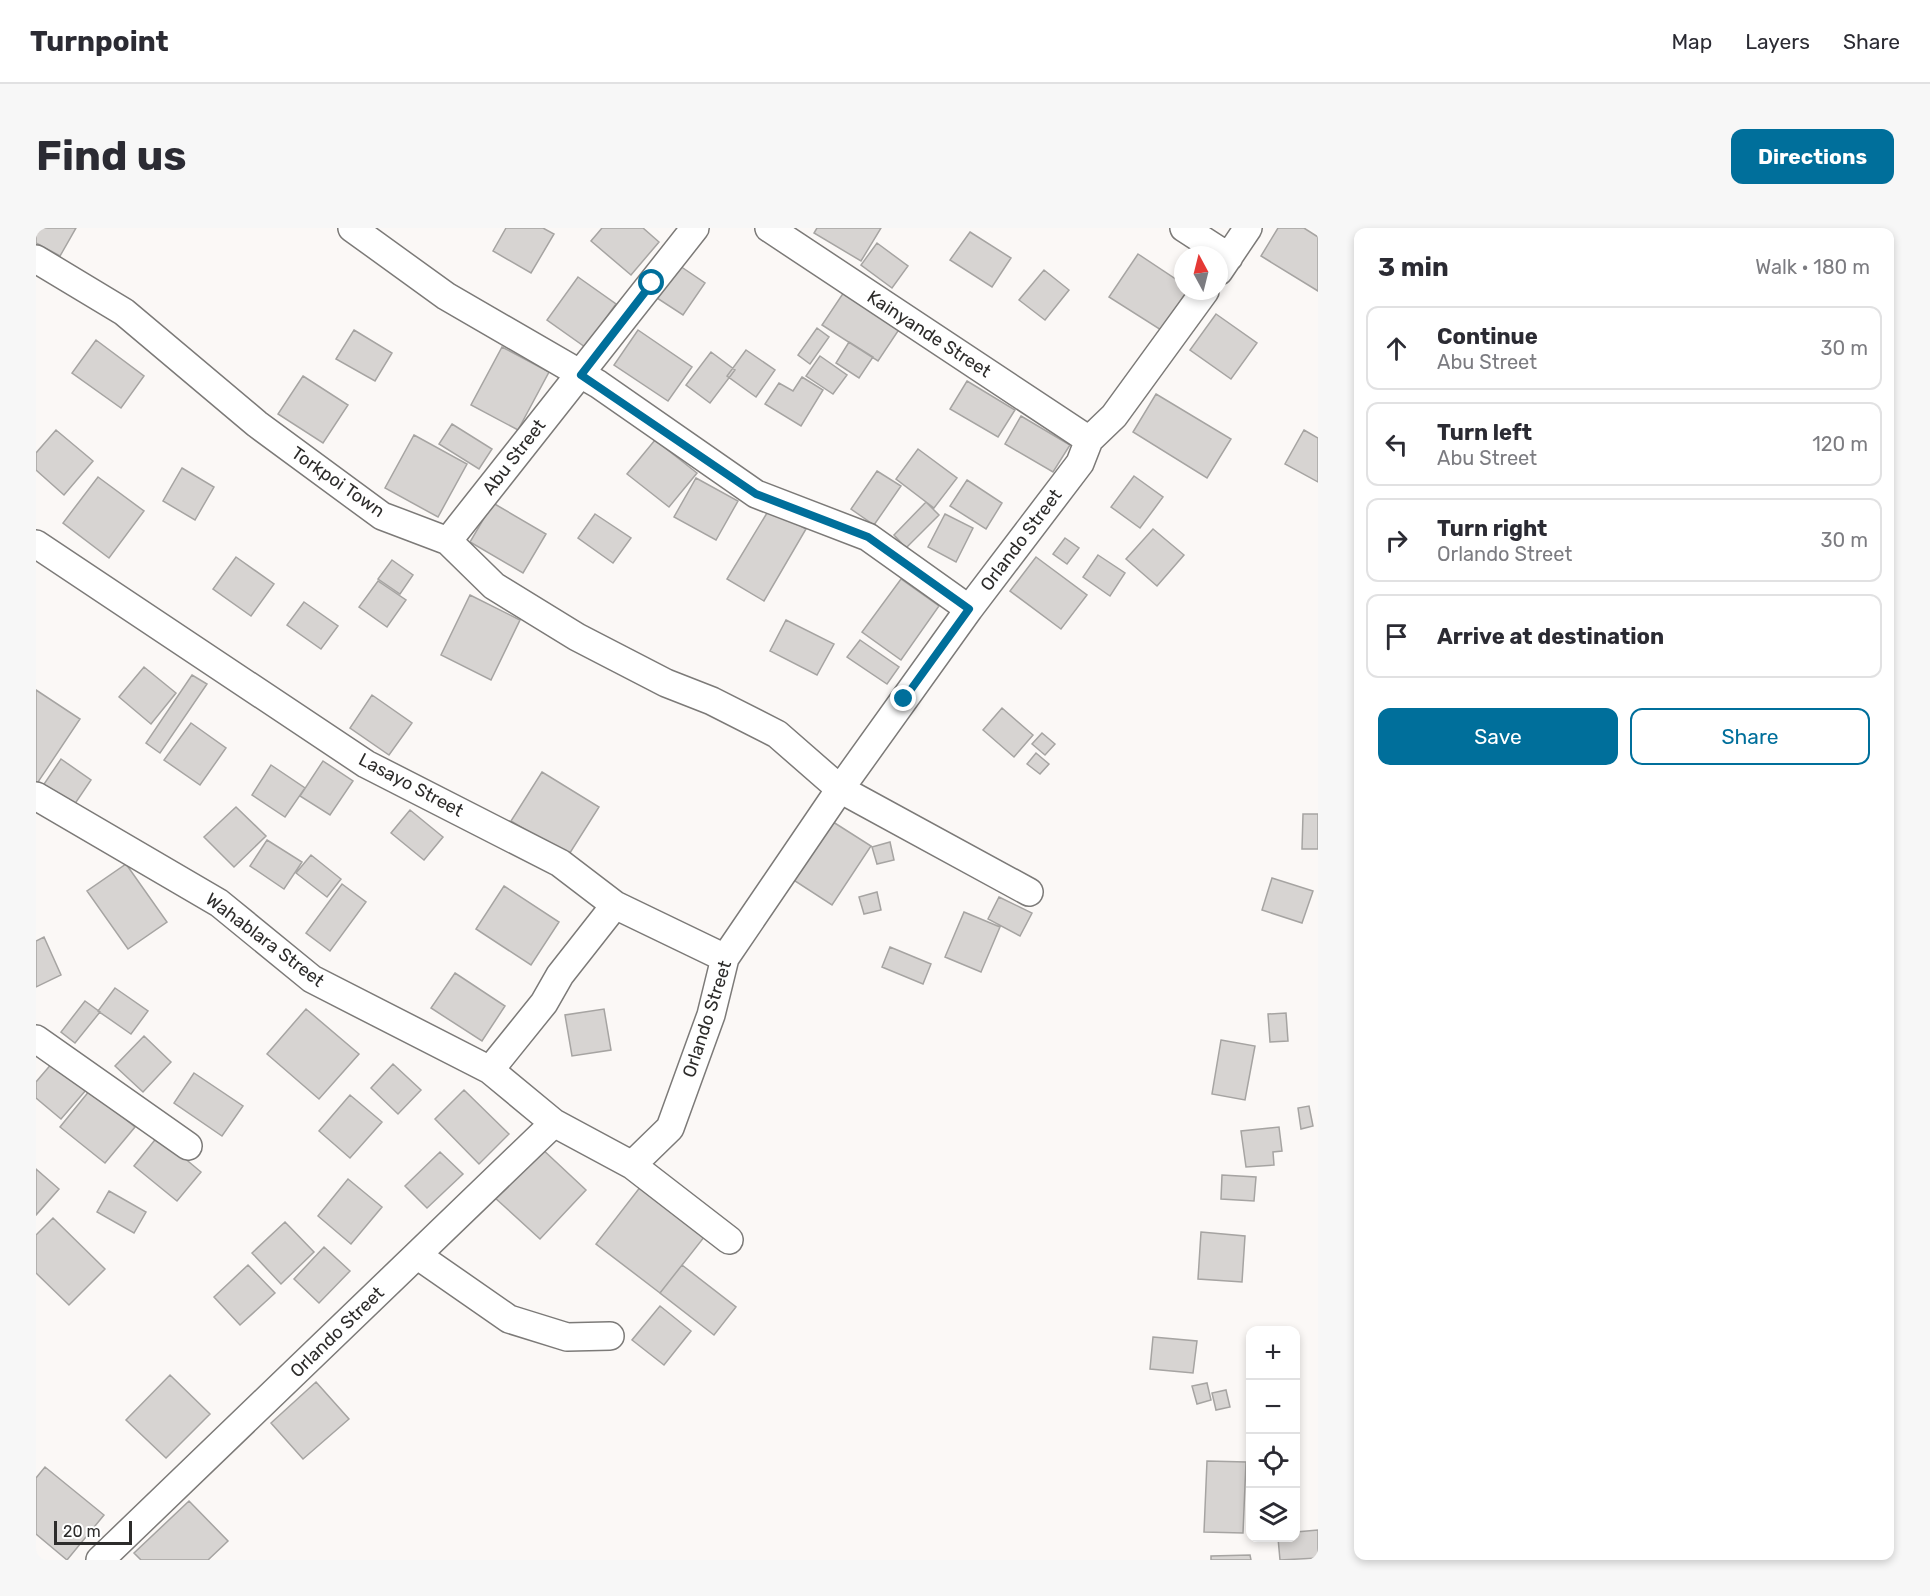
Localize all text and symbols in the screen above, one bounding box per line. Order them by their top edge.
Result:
text: Turnpoint [30,25,169,58]
text: Map [1671,29,1712,54]
text: Layers [1745,29,1810,54]
text: Share [1843,29,1900,54]
button: Directions [1731,129,1894,184]
text: Find us [36,131,187,181]
north arrow [1174,246,1228,300]
text: 3 min [1378,252,1449,283]
text: Walk · 180 m [1755,255,1870,279]
route start [638,269,664,295]
street label: Kainyande Street [863,286,995,382]
text: Continue [1437,323,1538,350]
icon: ahead [1380,332,1413,365]
text: 30 m [1821,336,1868,360]
text: Abu Street [1437,350,1537,374]
street label: Abu Street [478,415,550,499]
text: Turn left [1437,419,1532,446]
icon: left [1380,428,1413,461]
text: 120 m [1812,432,1868,456]
street label: Torkpoi Town [287,442,389,522]
text: Abu Street [1437,446,1537,470]
street label: Orlando Street [976,485,1066,595]
text: Turn right [1437,515,1547,542]
icon: right [1380,524,1413,557]
text: 30 m [1821,528,1868,552]
text: Orlando Street [1437,542,1572,566]
icon: arrive [1380,620,1413,653]
text: Arrive at destination [1437,623,1664,650]
route end [890,685,916,711]
button: Save [1378,708,1618,765]
button: Share [1630,708,1870,765]
street label: Lasayo Street [355,748,467,822]
street label: Wahablara Street [201,888,329,992]
street label: Orlando Street [678,958,736,1080]
street label: Orlando Street [286,1282,388,1382]
map controls [1246,1326,1300,1542]
button: + [1246,1326,1300,1380]
button: − [1246,1380,1300,1434]
button: locate [1246,1434,1300,1488]
button: layers [1246,1488,1300,1542]
scale bar [54,1518,132,1546]
text: 20 m [63,1522,101,1541]

